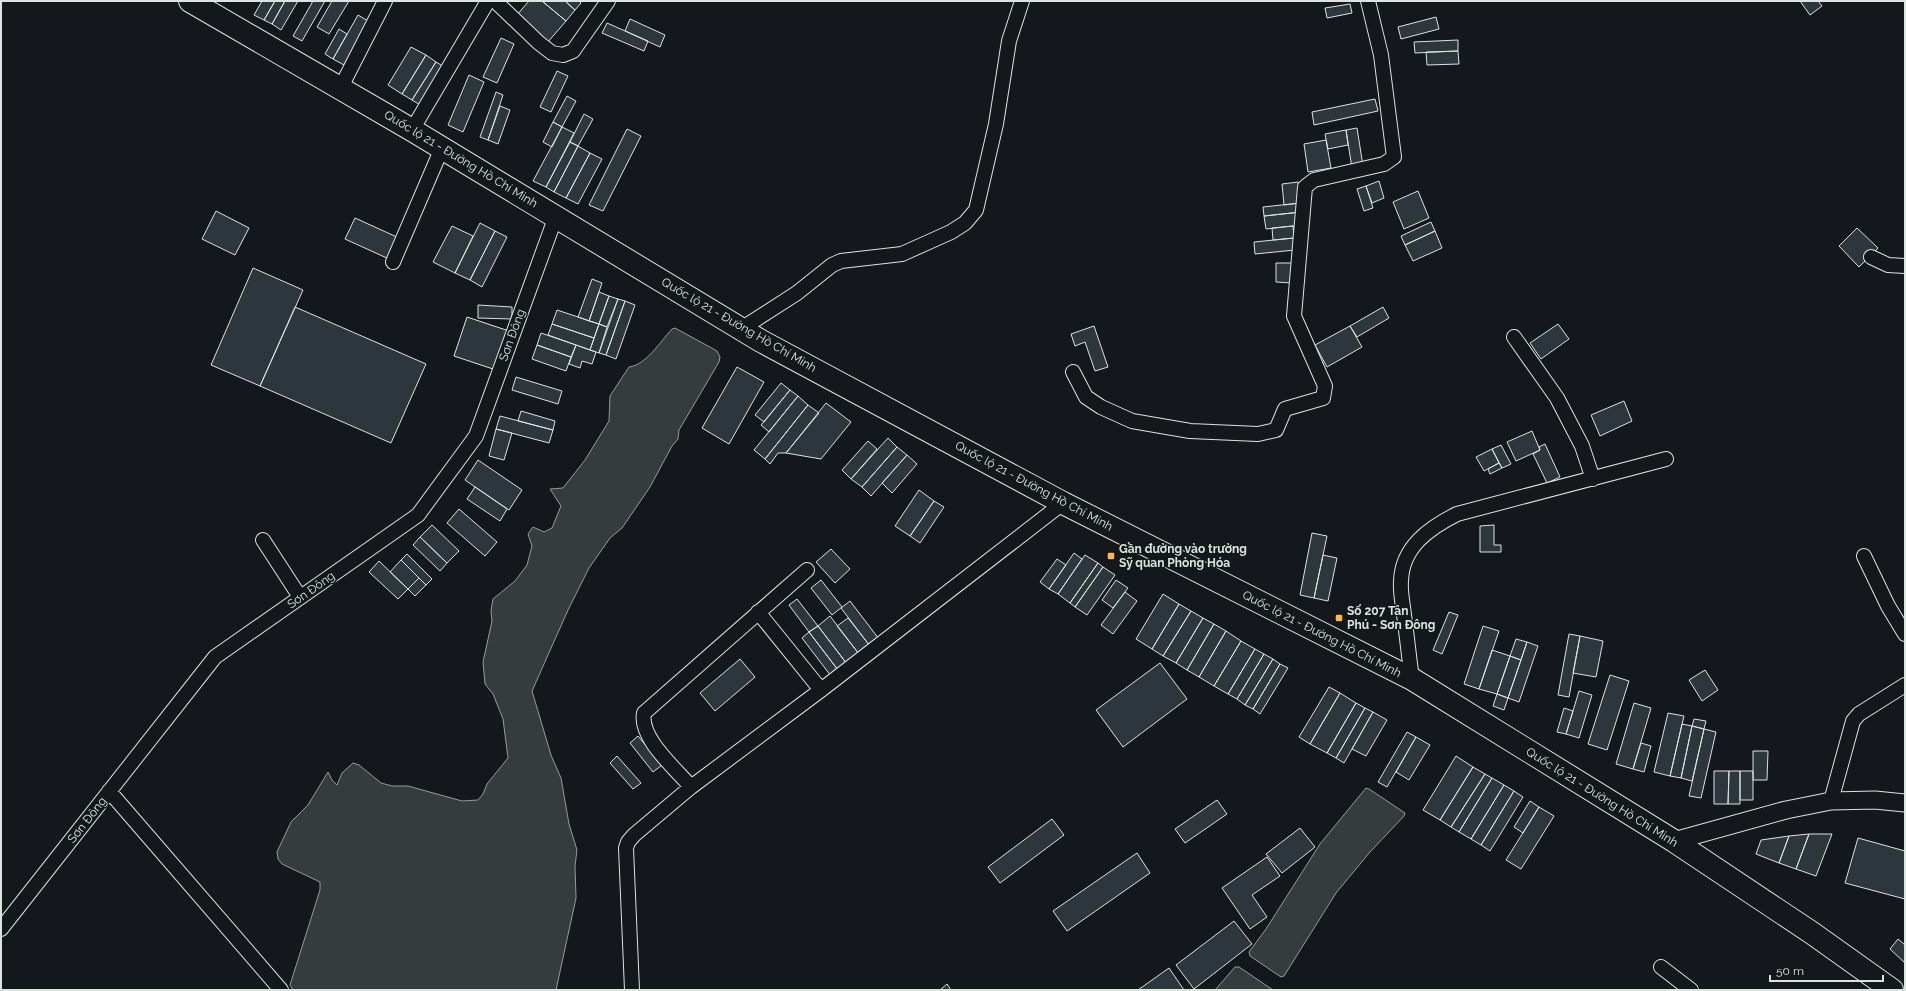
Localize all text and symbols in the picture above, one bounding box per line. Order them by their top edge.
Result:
street label: Quốc lộ 21 - Đường Hồ Chí Minh [382,108,540,210]
street label: Quốc lộ 21 - Đường Hồ Chí Minh [659,275,819,375]
street label: Sơn Đông [496,307,528,363]
street label: Quốc lộ 21 - Đường Hồ Chí Minh [953,438,1115,534]
place label: Gần đường vào trường Sỹ quan Phòng Hóa [1119,542,1247,570]
marker: Gần đường vào trường Sỹ quan Phòng Hóa [1106,551,1116,561]
street label: Sơn Đông [285,569,337,611]
street label: Quốc lộ 21 - Đường Hồ Chí Minh [1240,588,1404,680]
place label: Số 207 Tân Phú - Sơn Đông [1347,604,1435,632]
marker: Số 207 Tân Phú - Sơn Đông [1334,613,1344,623]
street label: Quốc lộ 21 - Đường Hồ Chí Minh [1523,744,1681,850]
street label: Sơn Đông [65,794,109,846]
scale bar [1770,957,1883,983]
text: 50 m [1776,964,1804,978]

